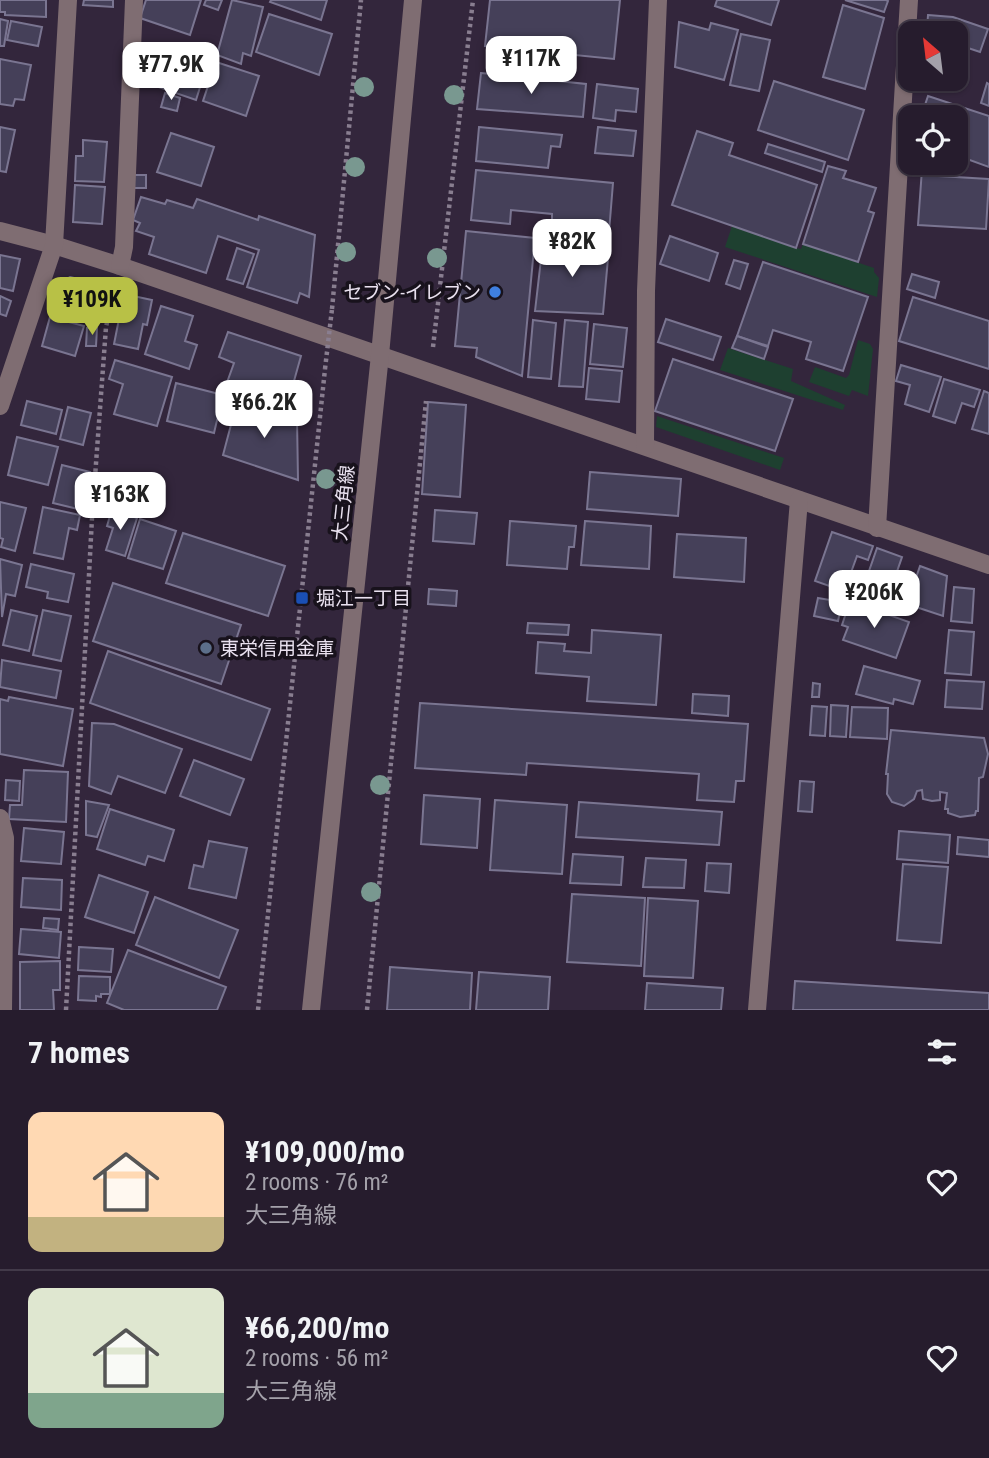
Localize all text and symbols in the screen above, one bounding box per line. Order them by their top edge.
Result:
north arrow [898,21,968,91]
map controls [898,21,968,175]
pin: ¥117K [482,36,580,96]
pin: ¥77.9K [114,42,228,102]
text: ¥117K [502,45,560,72]
text: ¥77.9K [138,51,204,78]
button: locate [898,105,968,175]
pin: ¥82K [531,219,613,279]
text: ¥82K [549,228,595,255]
pin: ¥109K [43,278,141,337]
place label: セブン-イレブン [343,281,481,304]
marker: セブン-イレブン [487,284,503,300]
text: ¥109K [63,286,121,313]
pin: ¥66.2K [207,380,321,440]
text: ¥66.2K [231,389,297,416]
street label: 大三角線 [328,464,359,542]
pin: ¥163K [71,472,169,532]
text: ¥163K [91,481,149,508]
pin: ¥206K [825,570,923,630]
text: ¥206K [845,579,903,606]
place label: 堀江一丁目 [316,587,411,610]
marker: 堀江一丁目 [294,590,310,606]
place label: 東栄信用金庫 [220,637,334,660]
marker: 東栄信用金庫 [198,640,214,656]
icon: filters [923,1033,961,1071]
text: 7 homes [28,1035,130,1070]
text: ¥109,000/mo [245,1134,405,1169]
icon: home [84,1140,168,1224]
icon: heart [923,1163,961,1201]
text: 2 rooms · 76 m² [245,1169,388,1196]
text: 大三角線 [245,1202,337,1229]
text: ¥66,200/mo [245,1310,390,1345]
icon: home [84,1316,168,1400]
icon: heart [923,1339,961,1377]
text: 2 rooms · 56 m² [245,1345,388,1372]
text: 大三角線 [245,1378,337,1405]

